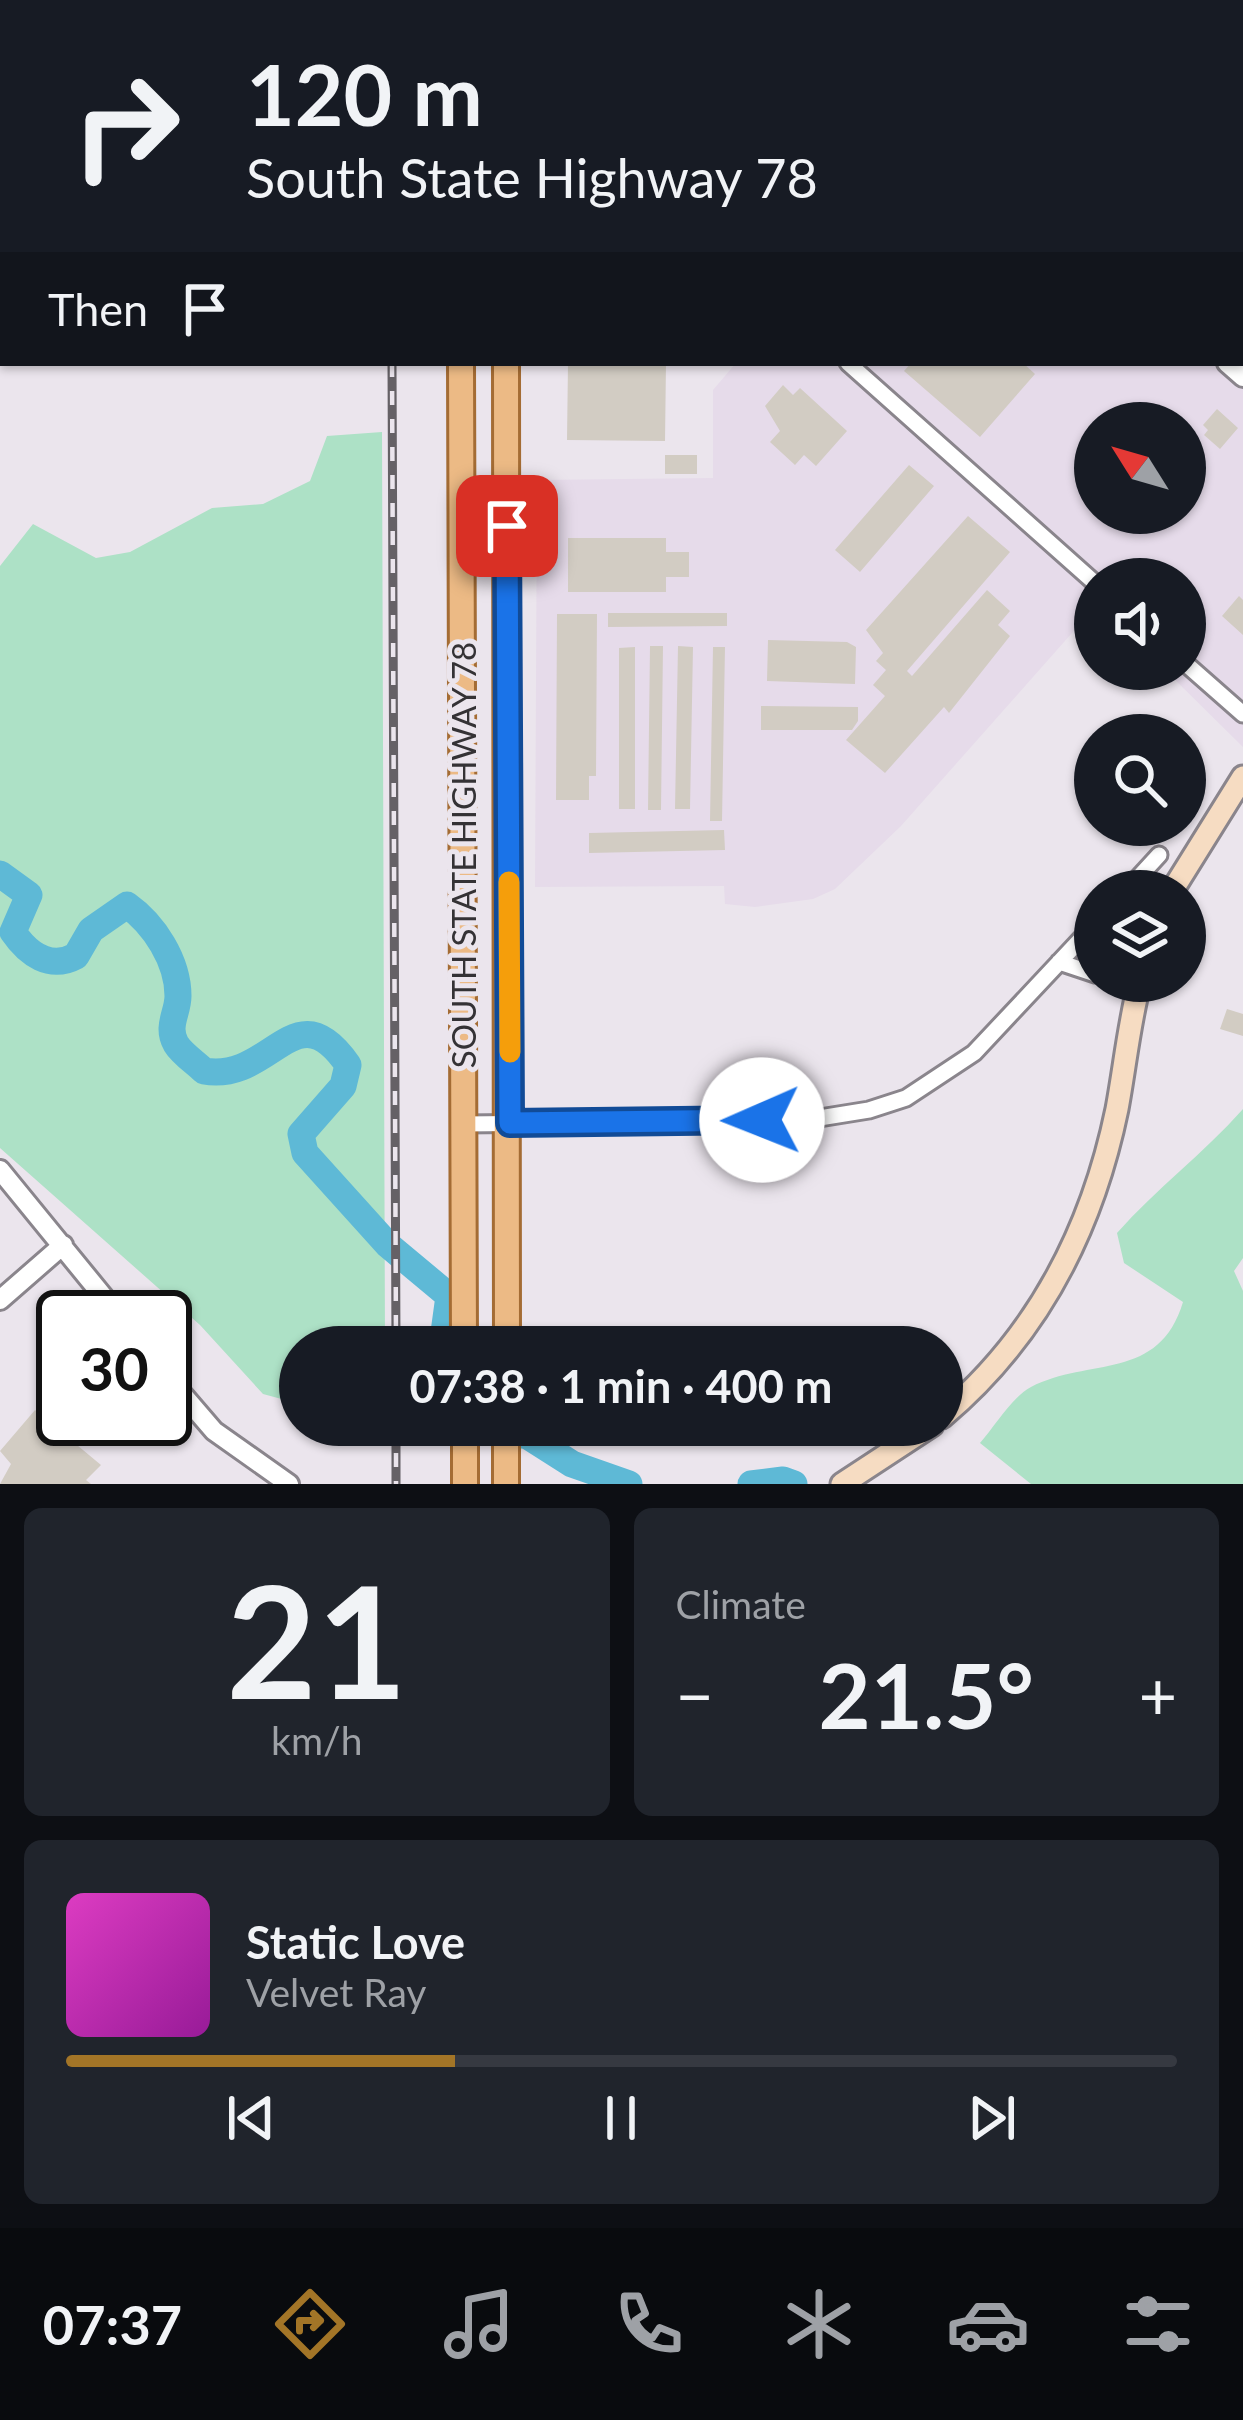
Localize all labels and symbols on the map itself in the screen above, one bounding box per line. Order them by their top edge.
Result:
north arrow [1074,402,1206,534]
pin [456,475,558,577]
street label: SOUTH STATE HIGHWAY 78 [443,642,483,1068]
position arrow [699,1057,825,1183]
speed limit sign: 30 [36,1290,192,1446]

